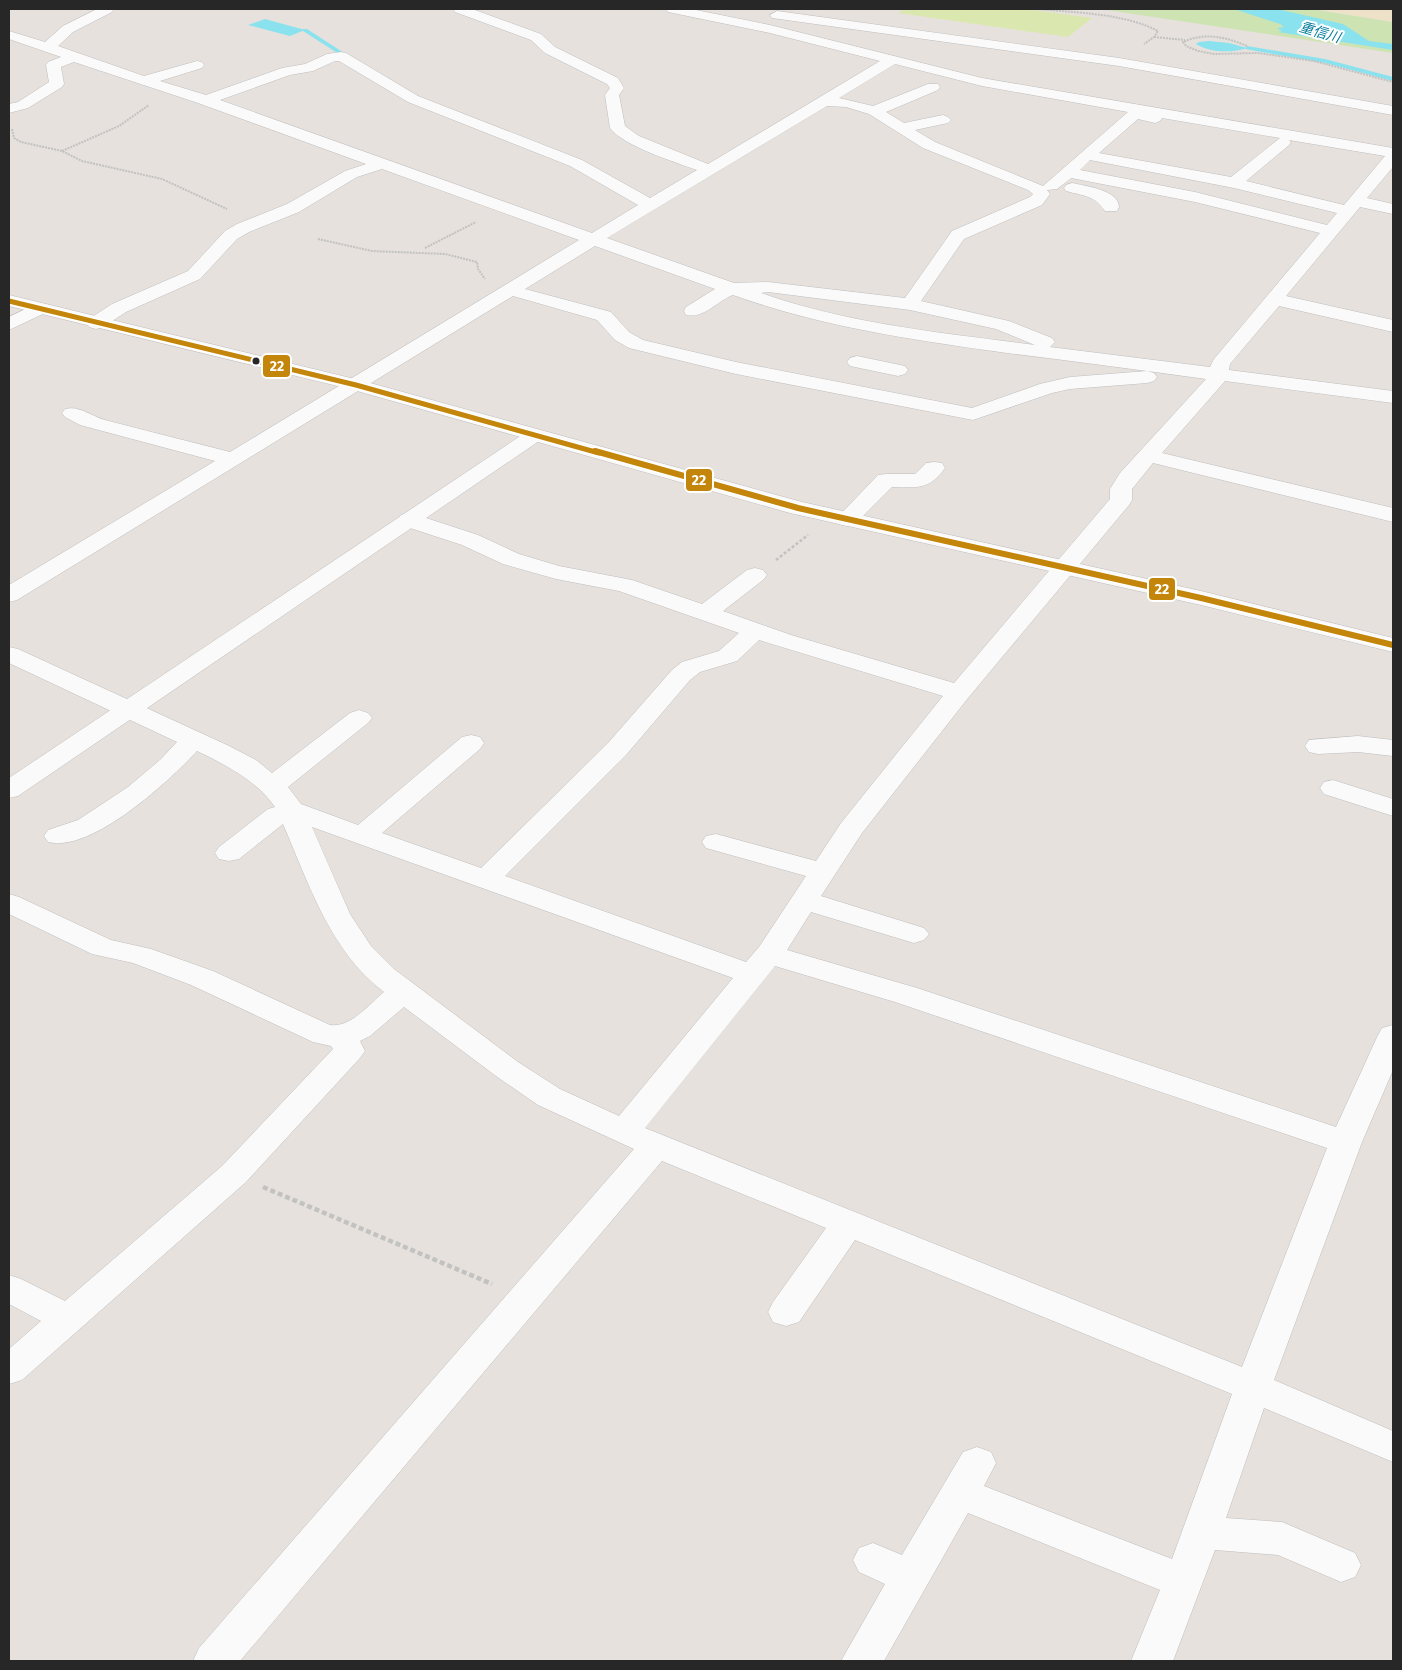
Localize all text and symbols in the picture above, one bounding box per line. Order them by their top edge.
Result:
water label: 重信川 [1297,19,1344,47]
line badge: 22 [262,354,291,378]
unlabelled marker [251,356,261,366]
text: 22 [270,358,284,375]
line badge: 22 [685,468,713,492]
text: 22 [692,472,706,489]
line badge: 22 [1148,577,1176,601]
text: 22 [1155,581,1169,598]

